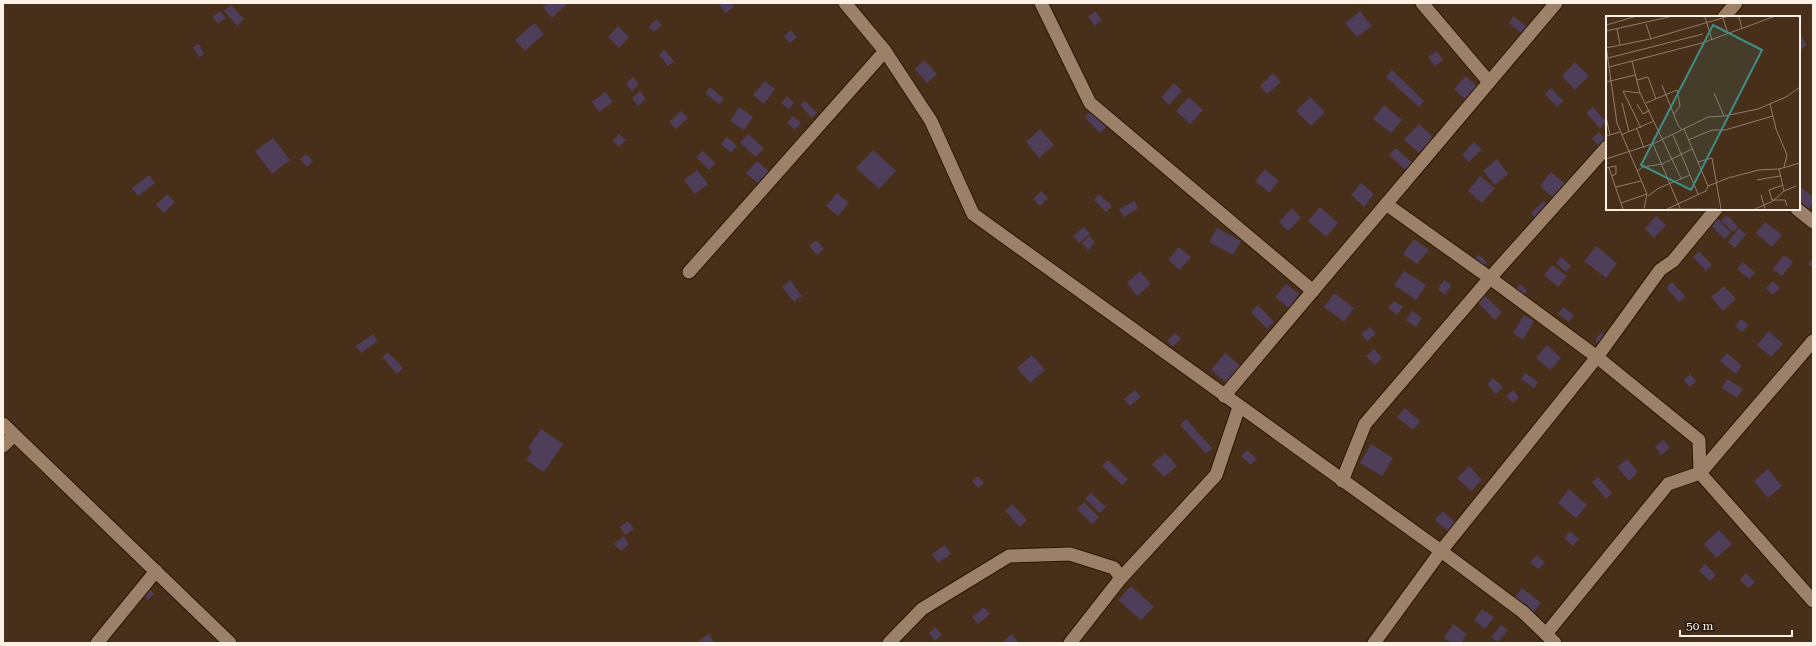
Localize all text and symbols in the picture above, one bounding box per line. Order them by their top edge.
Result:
inset map [1606,16,1800,210]
scale bar [1680,612,1792,638]
text: 50 m [1686,619,1713,633]

